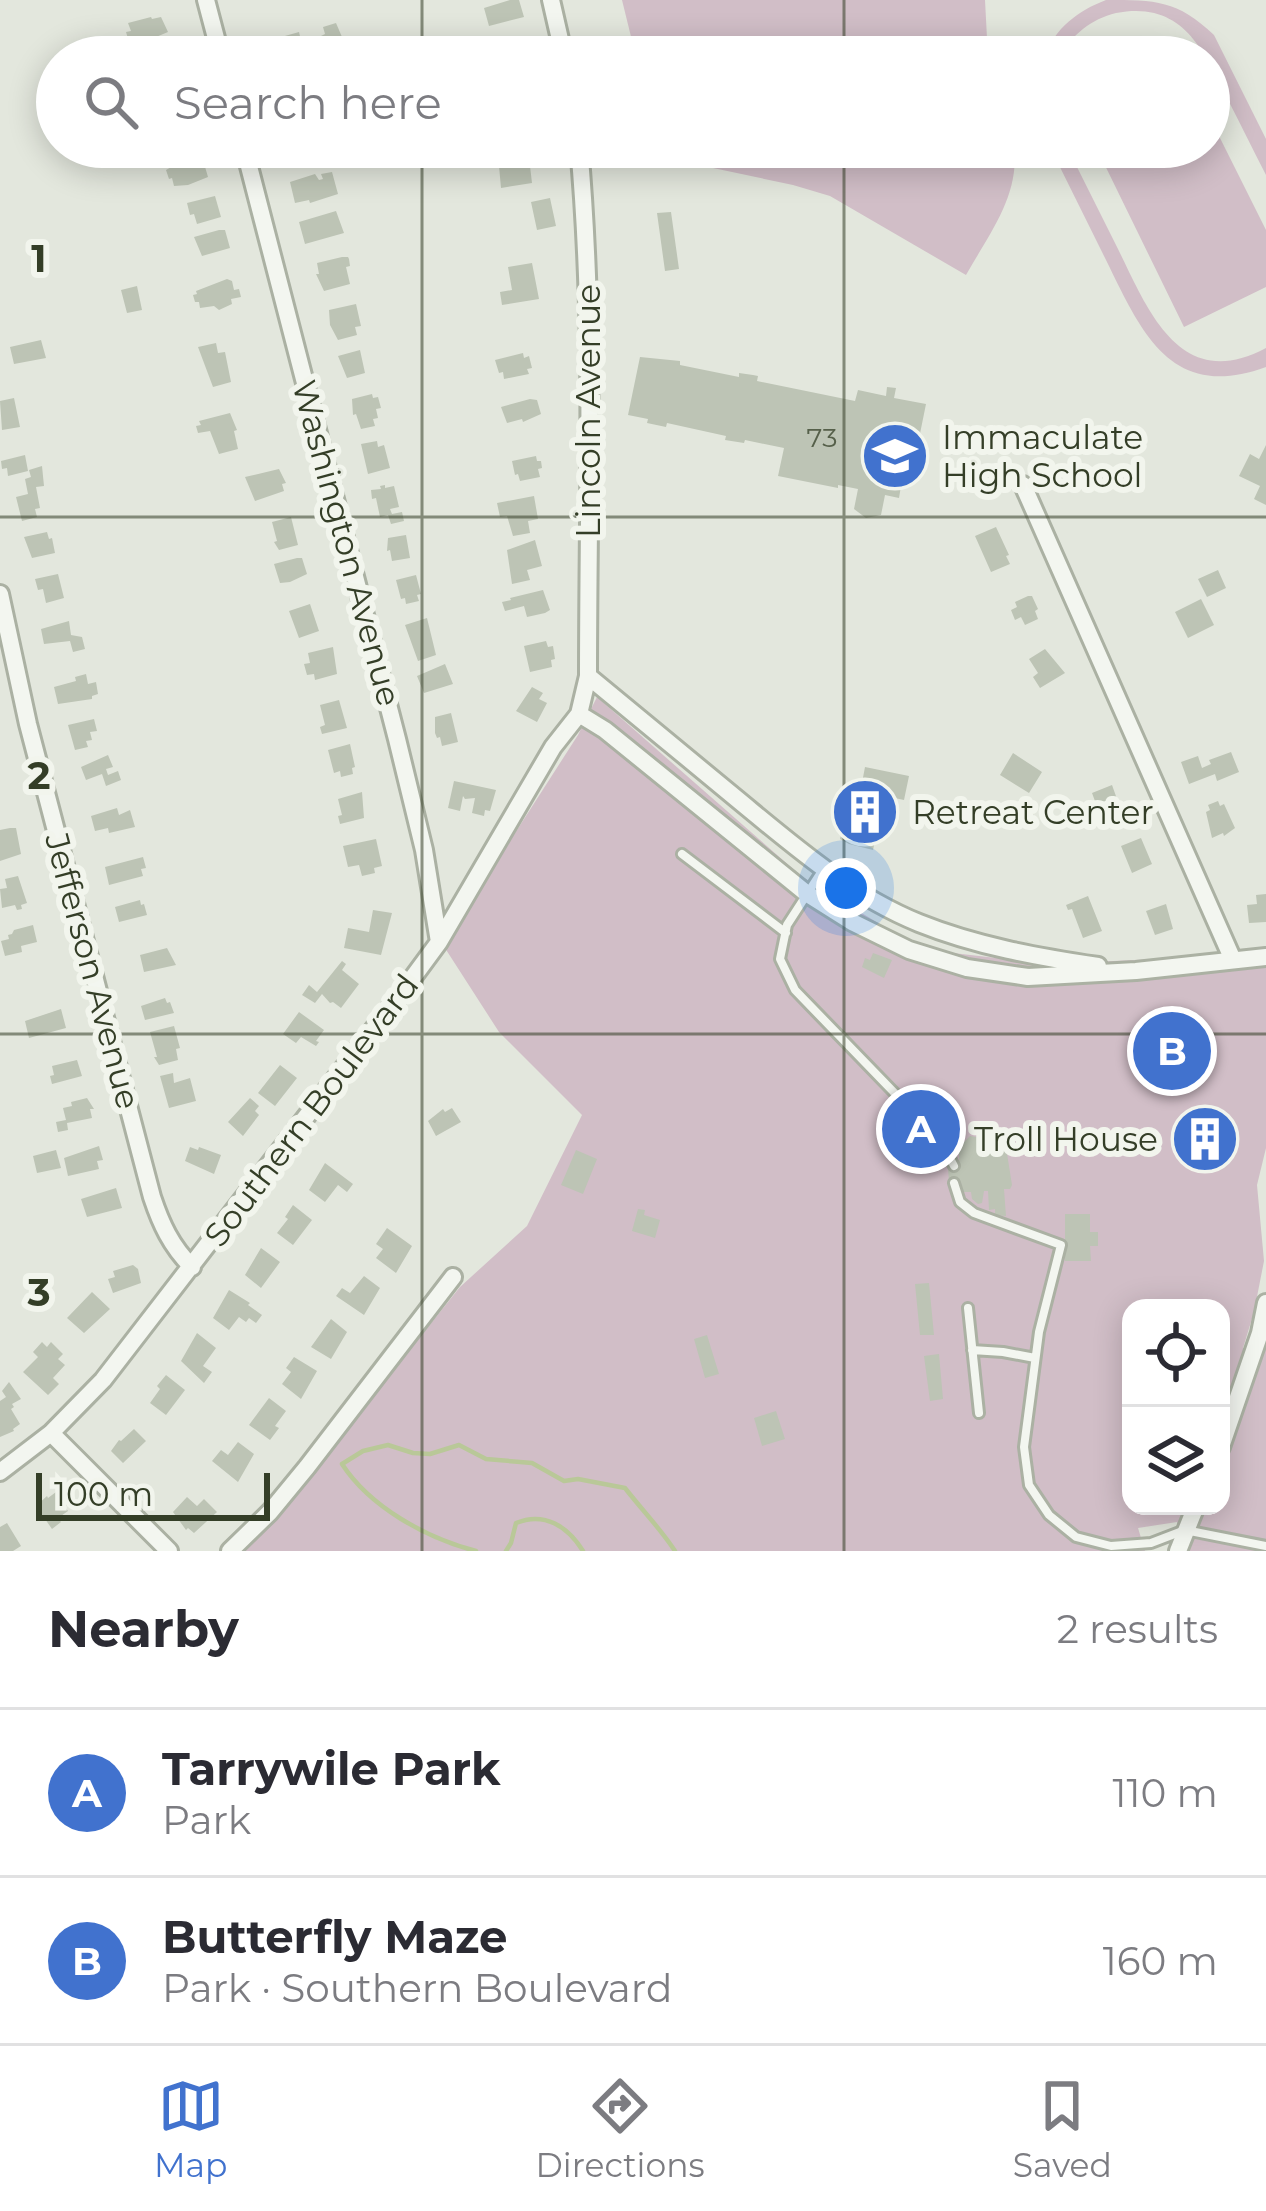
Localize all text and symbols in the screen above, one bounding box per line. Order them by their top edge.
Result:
search box [36,36,1230,168]
icon: search [78,69,144,135]
text: Search here [174,75,442,130]
text: 1 [31,234,47,282]
street label: Lincoln Avenue [568,284,608,538]
street label: Washington Avenue [284,376,410,710]
place label: Immaculate High School [942,417,1143,495]
house number: 73 [807,421,837,454]
school or university icon: Immaculate High School [860,421,930,491]
text: 2 [27,751,51,799]
building icon: Retreat Center [830,777,900,847]
place label: Retreat Center [912,792,1154,832]
street label: Jefferson Avenue [37,828,149,1113]
your location [816,858,876,918]
street label: Southern Boulevard [195,966,427,1254]
pin: B [1133,1006,1211,1096]
pin: A [882,1084,960,1174]
building icon: Troll House [1170,1104,1240,1174]
place label: Troll House [974,1119,1158,1159]
text: 3 [26,1268,51,1316]
map controls [1122,1299,1230,1515]
button: locate [1122,1299,1230,1407]
button: layers [1122,1407,1230,1515]
scale bar [36,1467,270,1520]
text: 100 m [54,1474,153,1514]
text: Nearby [48,1598,239,1660]
text: 2 results [1057,1605,1218,1653]
text: Tarrywile Park [162,1741,500,1796]
text: A [72,1769,102,1817]
text: 110 m [1112,1769,1218,1817]
text: Park [162,1796,251,1844]
text: Butterfly Maze [162,1909,508,1964]
text: B [72,1937,102,1985]
text: 160 m [1103,1937,1218,1985]
text: Park · Southern Boulevard [162,1964,672,2012]
tab: Map [154,2073,227,2185]
tab: Directions [536,2073,705,2185]
tab: Saved [1013,2073,1112,2185]

